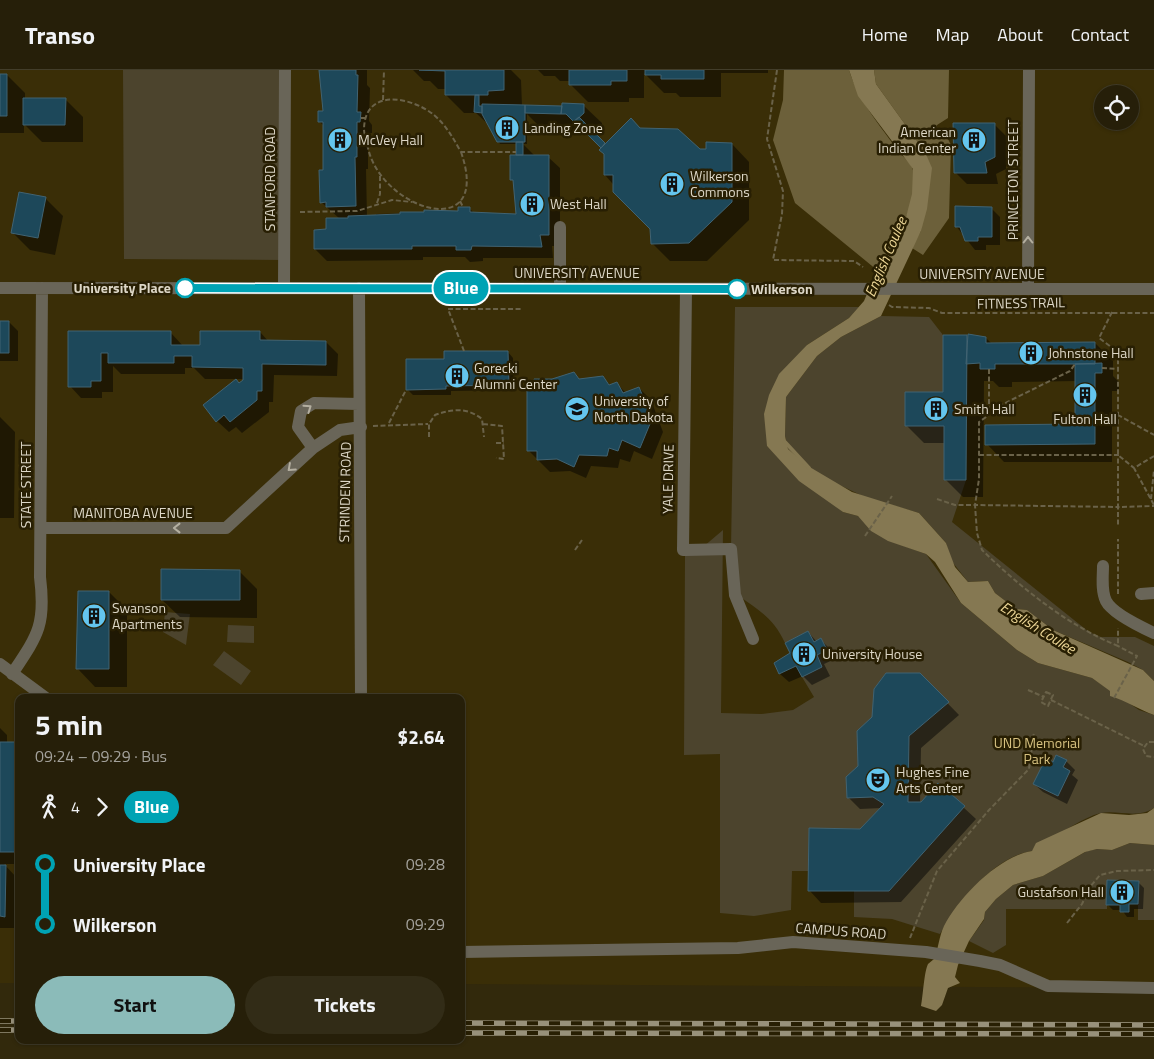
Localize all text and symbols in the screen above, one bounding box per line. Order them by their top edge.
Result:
text: Transo [25,17,95,53]
text: Home [862,21,908,48]
text: Map [936,21,969,48]
text: About [997,21,1043,48]
text: Contact [1071,21,1129,48]
map controls [1094,85,1139,130]
button: locate [1094,85,1139,130]
building icon: Landing Zone [494,115,520,141]
place label: Landing Zone [524,117,603,138]
street label: PRINCETON STREET [1002,119,1023,240]
place label: American Indian Center [878,121,956,158]
street label: STANFORD ROAD [259,127,280,231]
building icon: McVey Hall [327,127,353,153]
building icon: American Indian Center [961,127,987,153]
place label: McVey Hall [358,129,423,150]
place label: Wilkerson Commons [690,165,750,202]
building icon: Wilkerson Commons [659,171,685,197]
building icon: West Hall [519,191,545,217]
place label: West Hall [550,193,607,214]
water label: English Coulee [858,212,913,300]
one-way arrow [1023,236,1033,244]
street label: UNIVERSITY AVENUE [514,262,640,283]
street label: UNIVERSITY AVENUE [919,263,1045,284]
line badge: Blue [426,272,496,304]
text: Blue [444,274,478,301]
place label: University Place [73,277,171,298]
marker: University Place [175,278,195,298]
place label: Wilkerson [751,278,813,299]
marker: Wilkerson [727,279,747,299]
street label: FITNESS TRAIL [977,291,1065,314]
building icon: Johnstone Hall [1018,340,1044,366]
place label: Johnstone Hall [1048,342,1134,363]
place label: Gorecki Alumni Center [474,357,557,394]
building icon: Gorecki Alumni Center [444,363,470,389]
building icon: Fulton Hall [1072,382,1098,408]
place label: University of North Dakota [594,390,673,427]
school or university icon: University of North Dakota [564,396,590,422]
building icon: Smith Hall [923,396,949,422]
place label: Smith Hall [954,398,1015,419]
one-way arrow [302,405,312,414]
place label: Fulton Hall [1053,408,1117,429]
street label: STATE STREET [15,441,36,528]
street label: STRINDEN ROAD [333,441,356,543]
street label: YALE DRIVE [656,444,679,514]
one-way arrow [287,462,296,471]
street label: MANITOBA AVENUE [73,502,193,523]
one-way arrow [173,523,180,533]
water label: English Coulee [996,595,1081,660]
place label: Swanson Apartments [112,597,182,634]
building icon: Swanson Apartments [81,603,107,629]
building icon: University House [791,641,817,667]
place label: University House [822,643,922,664]
text: 5 min [35,703,103,746]
text: $2.64 [398,722,445,751]
park label: UND Memorial Park [994,732,1080,769]
text: 09:24 – 09:29 · Bus [35,744,167,768]
place label: Hughes Fine Arts Center [896,761,969,798]
theatre icon: Hughes Fine Arts Center [865,767,891,793]
icon: walk [35,793,63,821]
icon: forward [88,793,116,821]
text: Blue [134,793,169,820]
text: 4 [71,795,80,819]
text: University Place [73,850,205,879]
text: 09:28 [406,852,445,876]
building icon: Gustafson Hall [1109,879,1135,905]
place label: Gustafson Hall [1017,881,1104,902]
text: Wilkerson [73,910,157,939]
text: 09:29 [406,912,445,936]
street label: CAMPUS ROAD [795,917,887,944]
button: Start [35,976,235,1034]
button: Tickets [245,976,445,1034]

